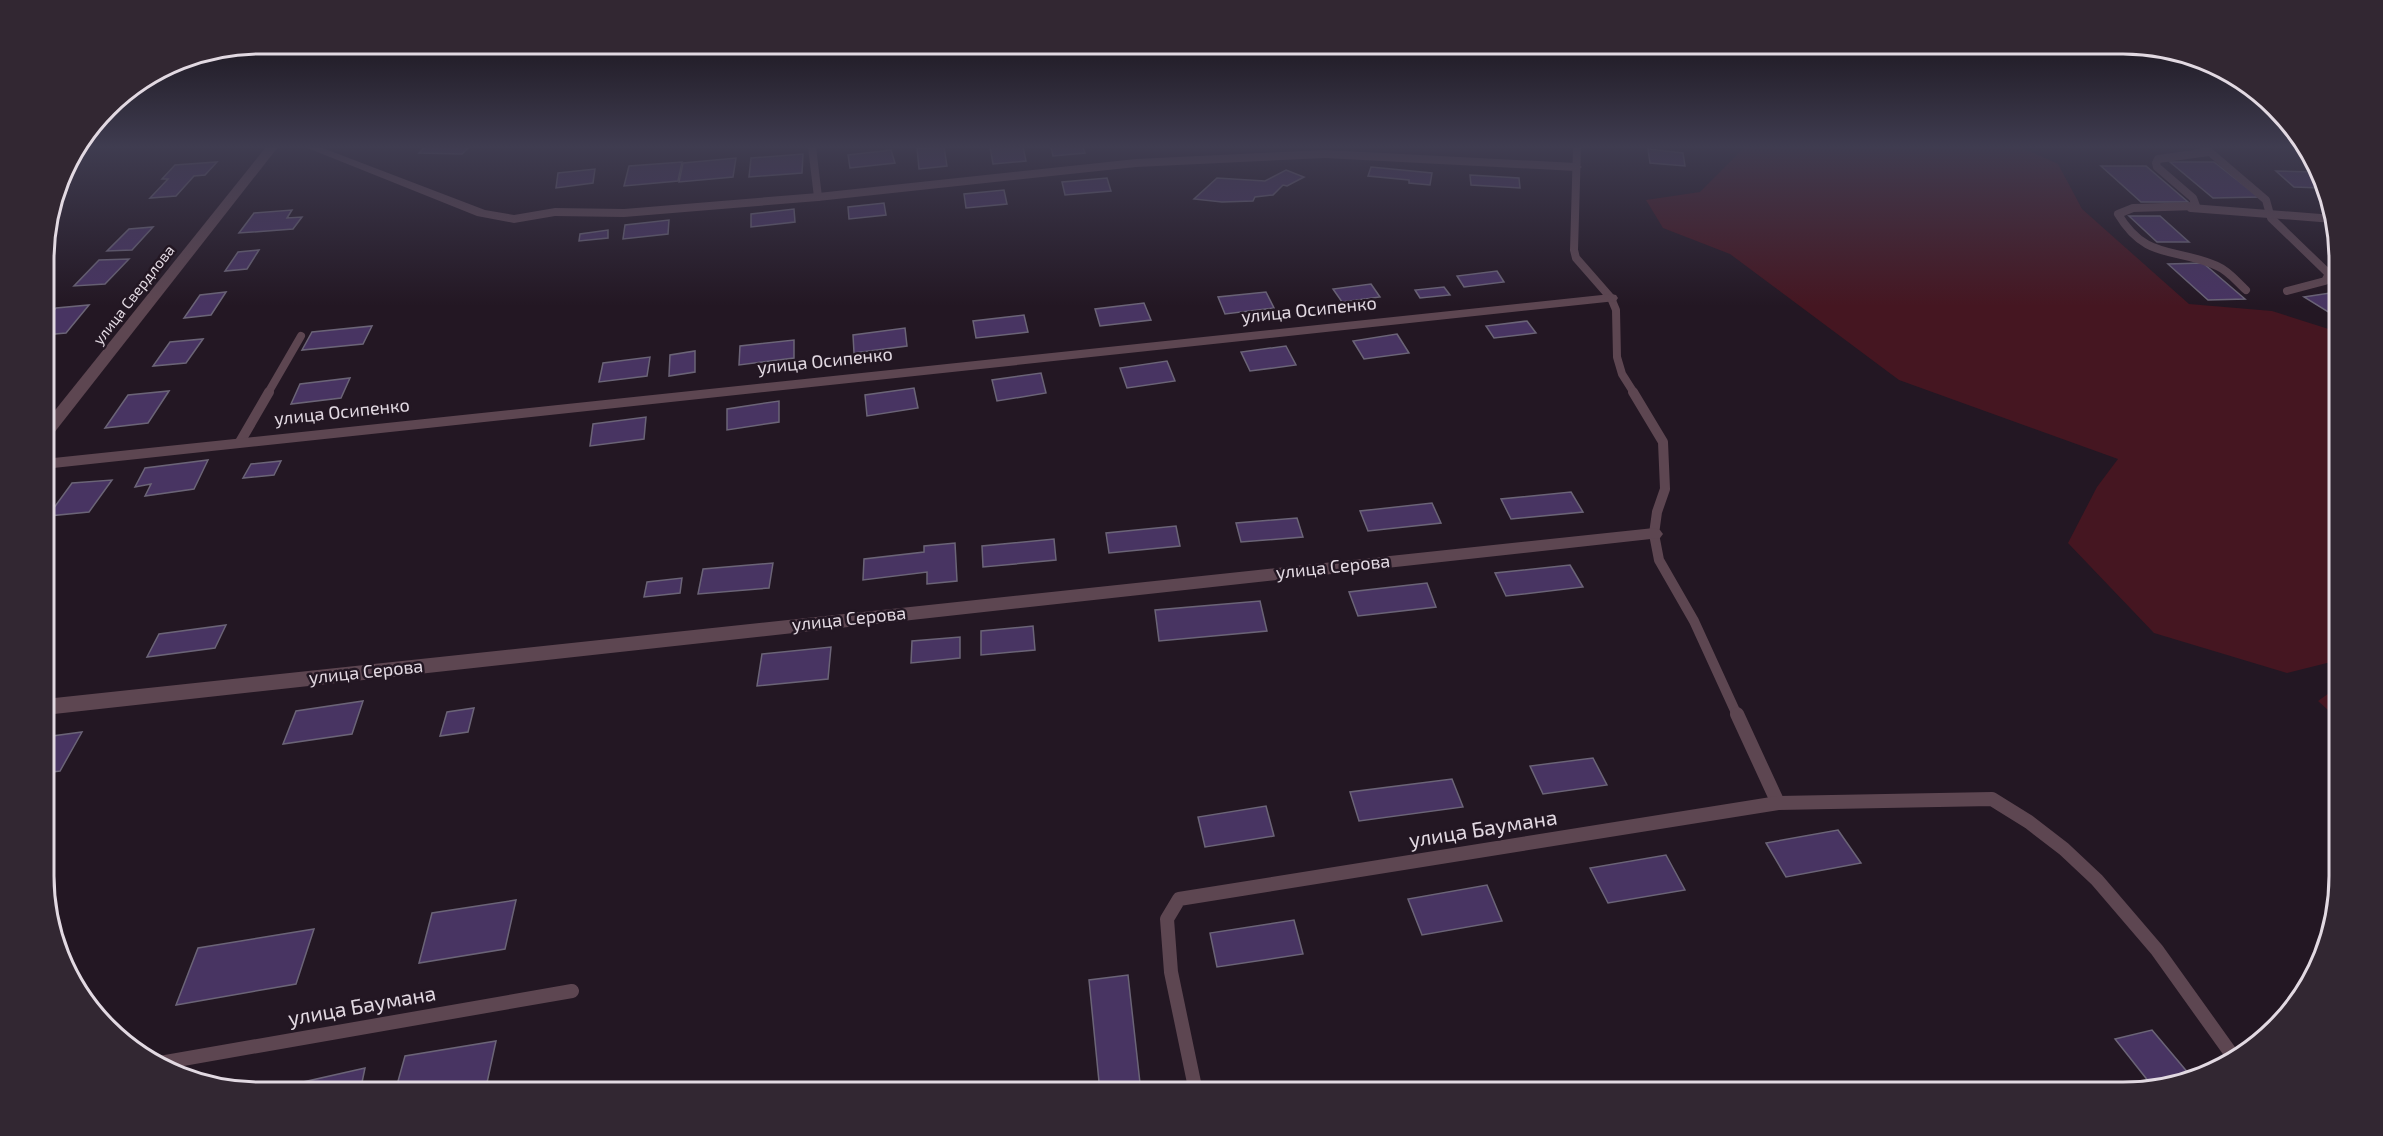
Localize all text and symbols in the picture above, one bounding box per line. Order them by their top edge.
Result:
street label: улица Свердлова [89,241,178,348]
street label: улица Осипенко [1240,291,1378,327]
street label: улица Осипенко [756,342,894,378]
street label: улица Осипенко [273,393,411,429]
street label: улица Серова [1275,549,1391,583]
street label: улица Серова [791,601,907,635]
street label: улица Серова [308,654,424,688]
street label: улица Баумана [1407,803,1559,853]
street label: улица Баумана [286,979,438,1031]

